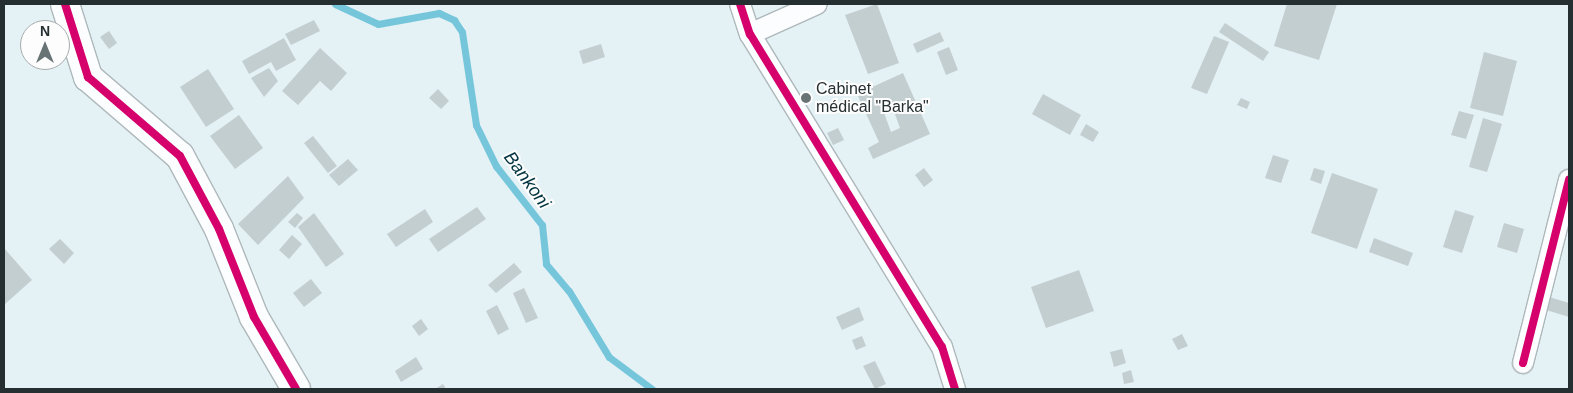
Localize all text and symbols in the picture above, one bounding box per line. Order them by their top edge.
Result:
north arrow [20,20,70,70]
text: N [40,23,50,39]
place label: Cabinet médical "Barka" [816,79,929,117]
marker: Cabinet médical "Barka" [800,92,812,104]
water label: Bankoni [499,147,555,213]

